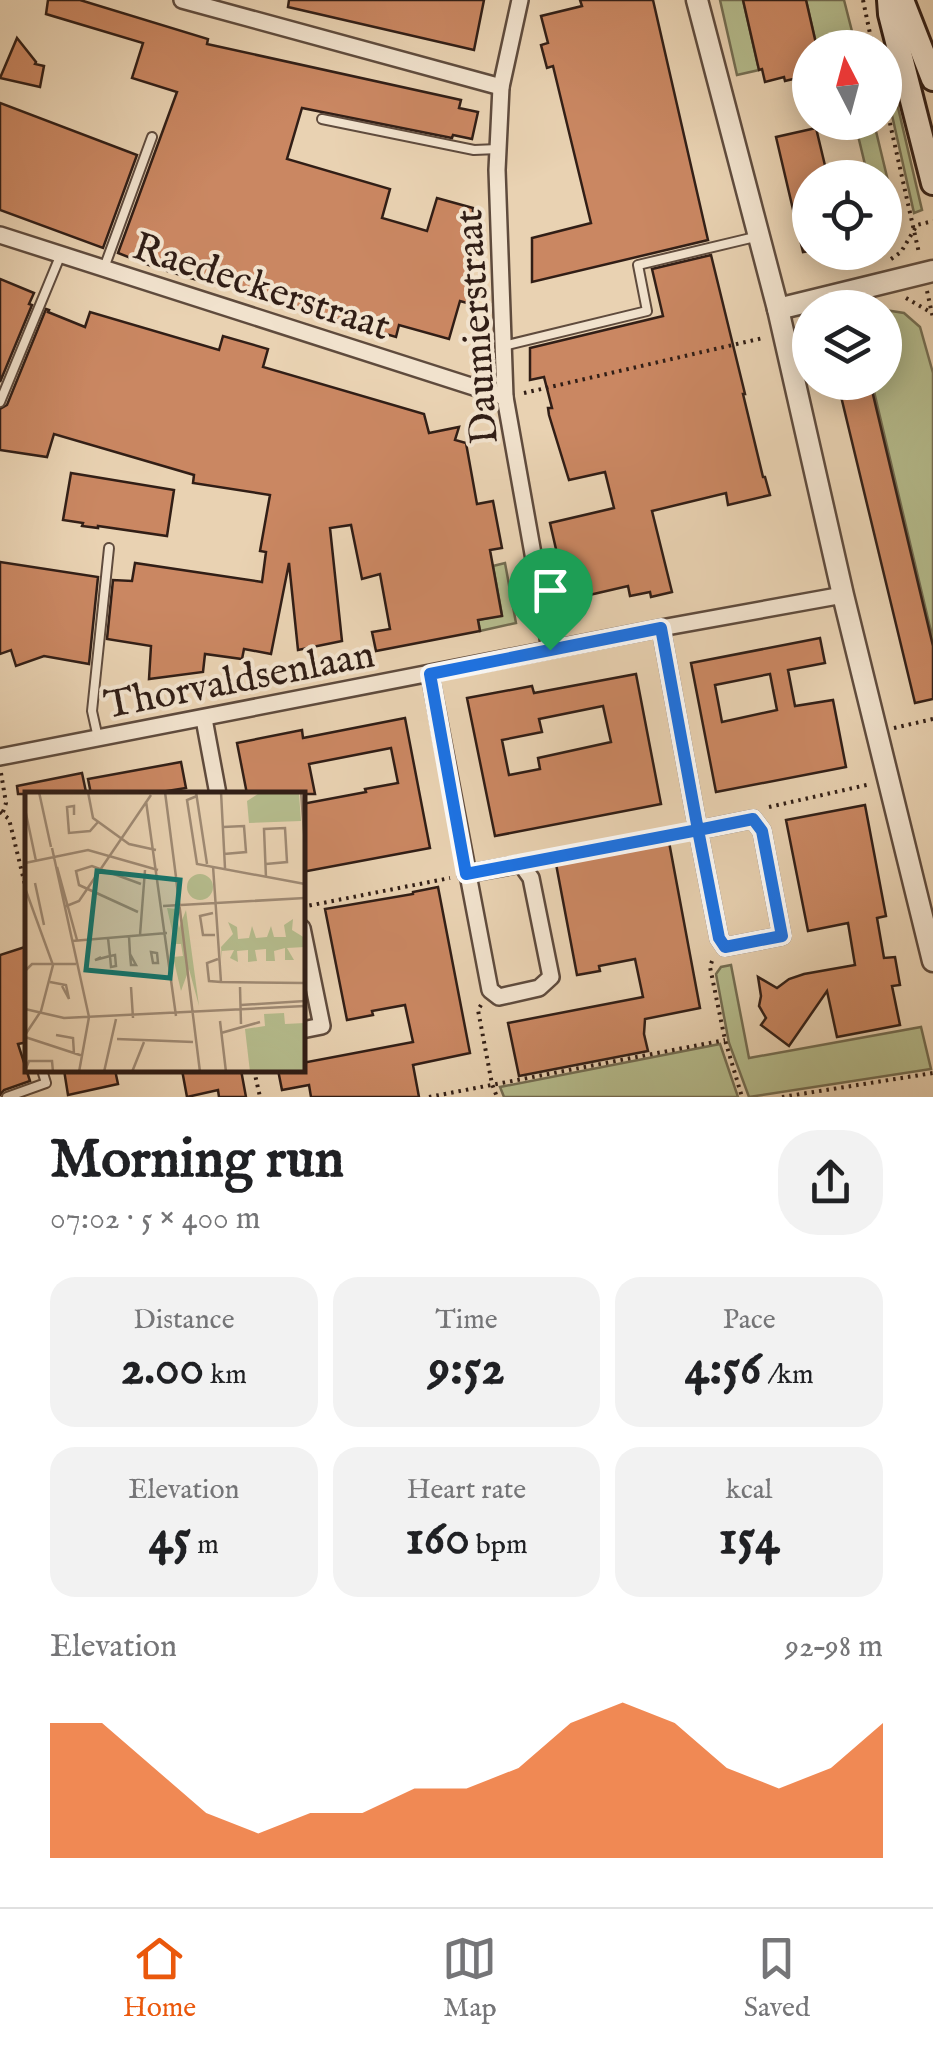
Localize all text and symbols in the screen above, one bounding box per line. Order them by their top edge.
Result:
north arrow [792,30,902,140]
map controls [792,30,902,400]
button: locate [792,160,902,270]
street label: Daumierstraat [445,208,512,446]
street label: Raedeckerstraat [126,223,396,354]
button: layers [792,290,902,400]
pin [508,548,593,651]
icon: arrive [523,563,578,618]
street label: Thorvaldsenlaan [100,630,379,733]
inset map [25,792,305,1072]
text: Morning run [50,1126,344,1196]
button: share [778,1130,883,1235]
text: 07:02 · 5 × 400 m [50,1199,261,1240]
text: Distance [133,1303,234,1338]
text: Time [435,1303,498,1338]
text: Pace [723,1303,776,1338]
text: 2.00 [121,1338,204,1401]
text: 9:52 [428,1338,505,1401]
text: 4:56 [685,1338,761,1401]
text: km [204,1358,247,1393]
text: /km [761,1358,814,1393]
text: Elevation [128,1473,239,1508]
text: Heart rate [407,1473,526,1508]
text: kcal [726,1473,772,1508]
text: 45 [149,1508,191,1571]
text: 160 [405,1508,470,1571]
text: 154 [719,1508,780,1571]
text: m [191,1528,219,1563]
text: bpm [470,1528,528,1563]
text: Elevation [50,1627,177,1668]
text: 92–98 m [785,1627,883,1668]
tab: Home [123,1931,196,2026]
tab: Map [442,1931,497,2026]
tab: Saved [744,1931,810,2026]

